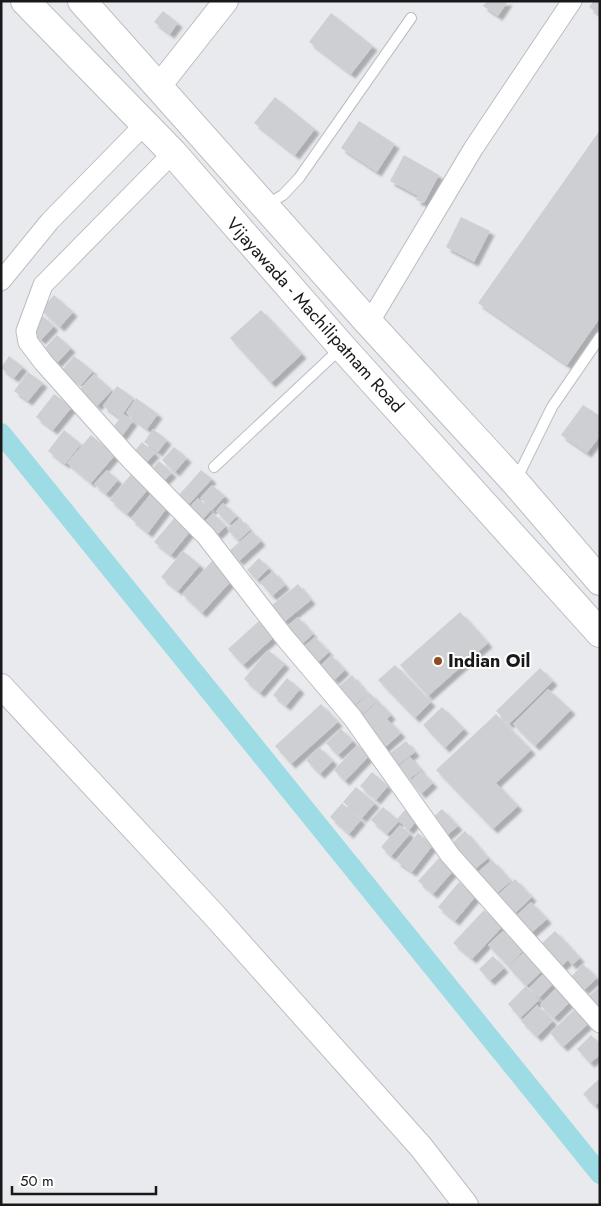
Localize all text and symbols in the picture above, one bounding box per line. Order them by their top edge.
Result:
street label: Vijayawada - Machilipatnam Road [220,212,410,418]
place label: Indian Oil [448,648,530,674]
marker: Indian Oil [432,655,444,667]
scale bar [12,1164,156,1196]
text: 50 m [20,1170,54,1192]

